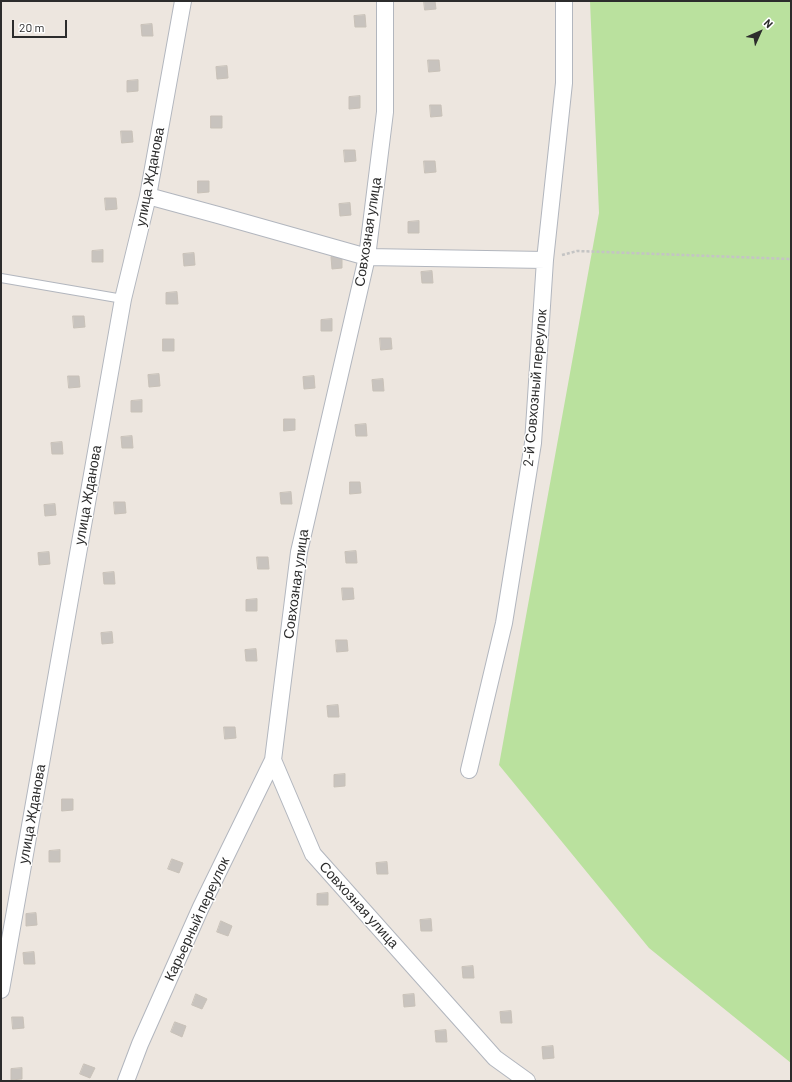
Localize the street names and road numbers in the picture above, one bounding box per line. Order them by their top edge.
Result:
street label: улица Жданова [132,126,168,228]
street label: Совхозная улица [351,176,385,288]
street label: 2-й Совхозный переулок [520,309,550,467]
street label: улица Жданова [71,444,105,546]
street label: Совхозная улица [280,528,312,640]
street label: улица Жданова [15,763,49,865]
street label: Карьерный переулок [161,854,233,984]
street label: Совхозная улица [316,858,402,952]

